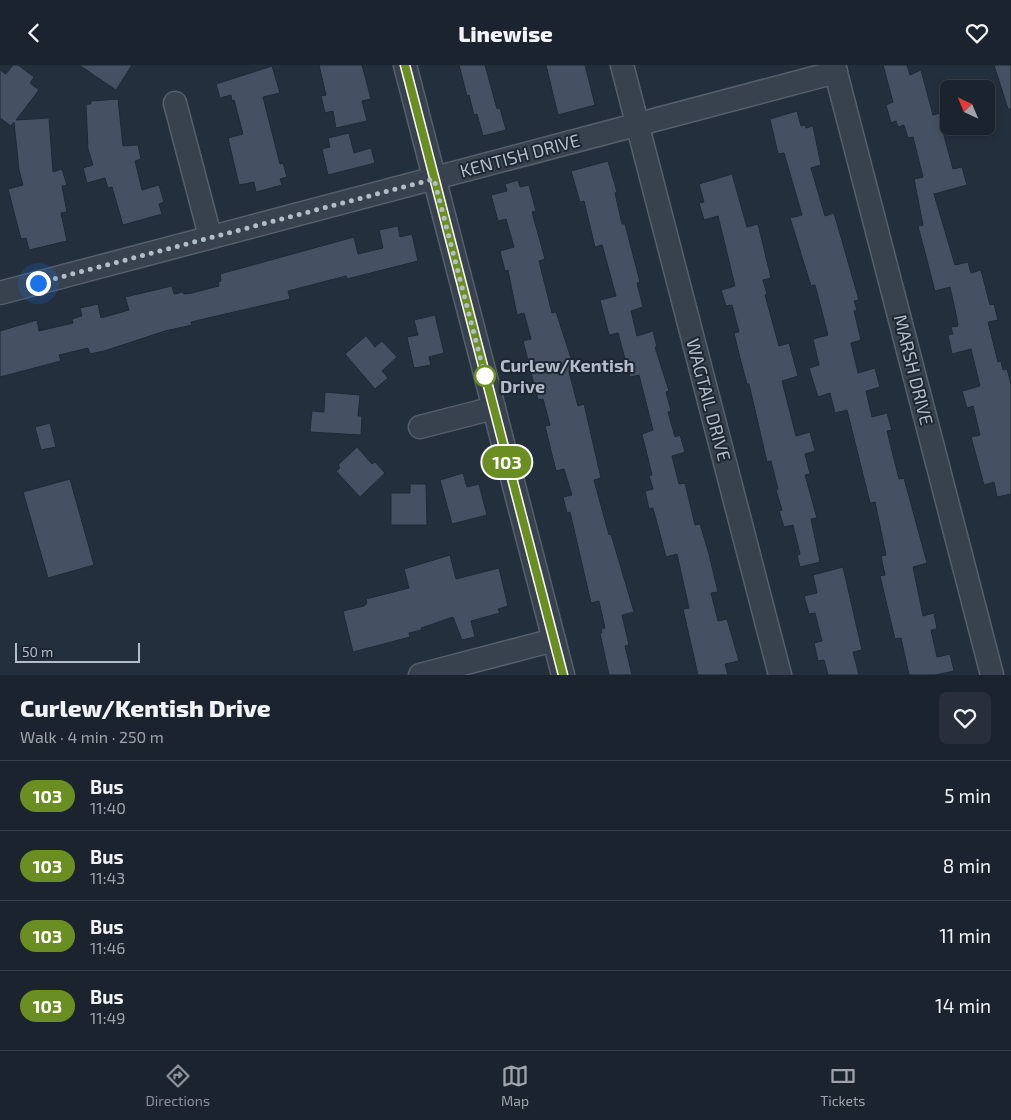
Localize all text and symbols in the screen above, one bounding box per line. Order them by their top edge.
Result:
icon: back [20,19,48,47]
icon: heart [963,19,991,47]
text: Linewise [458,20,553,46]
north arrow [940,80,995,135]
map controls [940,80,995,135]
street label: KENTISH DRIVE [457,128,582,182]
your location [26,271,51,296]
street label: MARSH DRIVE [890,312,938,427]
street label: WAGTAIL DRIVE [682,336,736,463]
place label: Curlew/Kentish Drive [500,354,634,397]
marker: Curlew/Kentish Drive [474,365,496,387]
line badge: 103 [478,446,536,478]
text: 103 [492,451,522,473]
scale bar [15,640,140,663]
text: 50 m [22,643,53,660]
button: heart [939,692,991,744]
text: Curlew/Kentish Drive [20,693,271,722]
text: Walk · 4 min · 250 m [20,727,164,746]
text: Bus [90,775,124,798]
text: 5 min [944,784,991,807]
text: 103 [33,785,62,807]
text: 11:40 [90,798,126,817]
text: Bus [90,845,124,868]
text: 8 min [943,854,991,877]
text: 103 [33,855,62,877]
text: 11:43 [90,868,125,887]
text: Bus [90,915,124,938]
text: 11 min [939,924,991,947]
text: 103 [33,925,62,947]
text: 11:46 [90,938,126,957]
text: Bus [90,985,124,1008]
text: 14 min [935,994,991,1017]
text: 103 [33,995,62,1017]
text: 11:49 [90,1008,126,1027]
tab: Directions [145,1062,210,1109]
tab: Map [501,1062,529,1109]
tab: Tickets [820,1062,865,1109]

